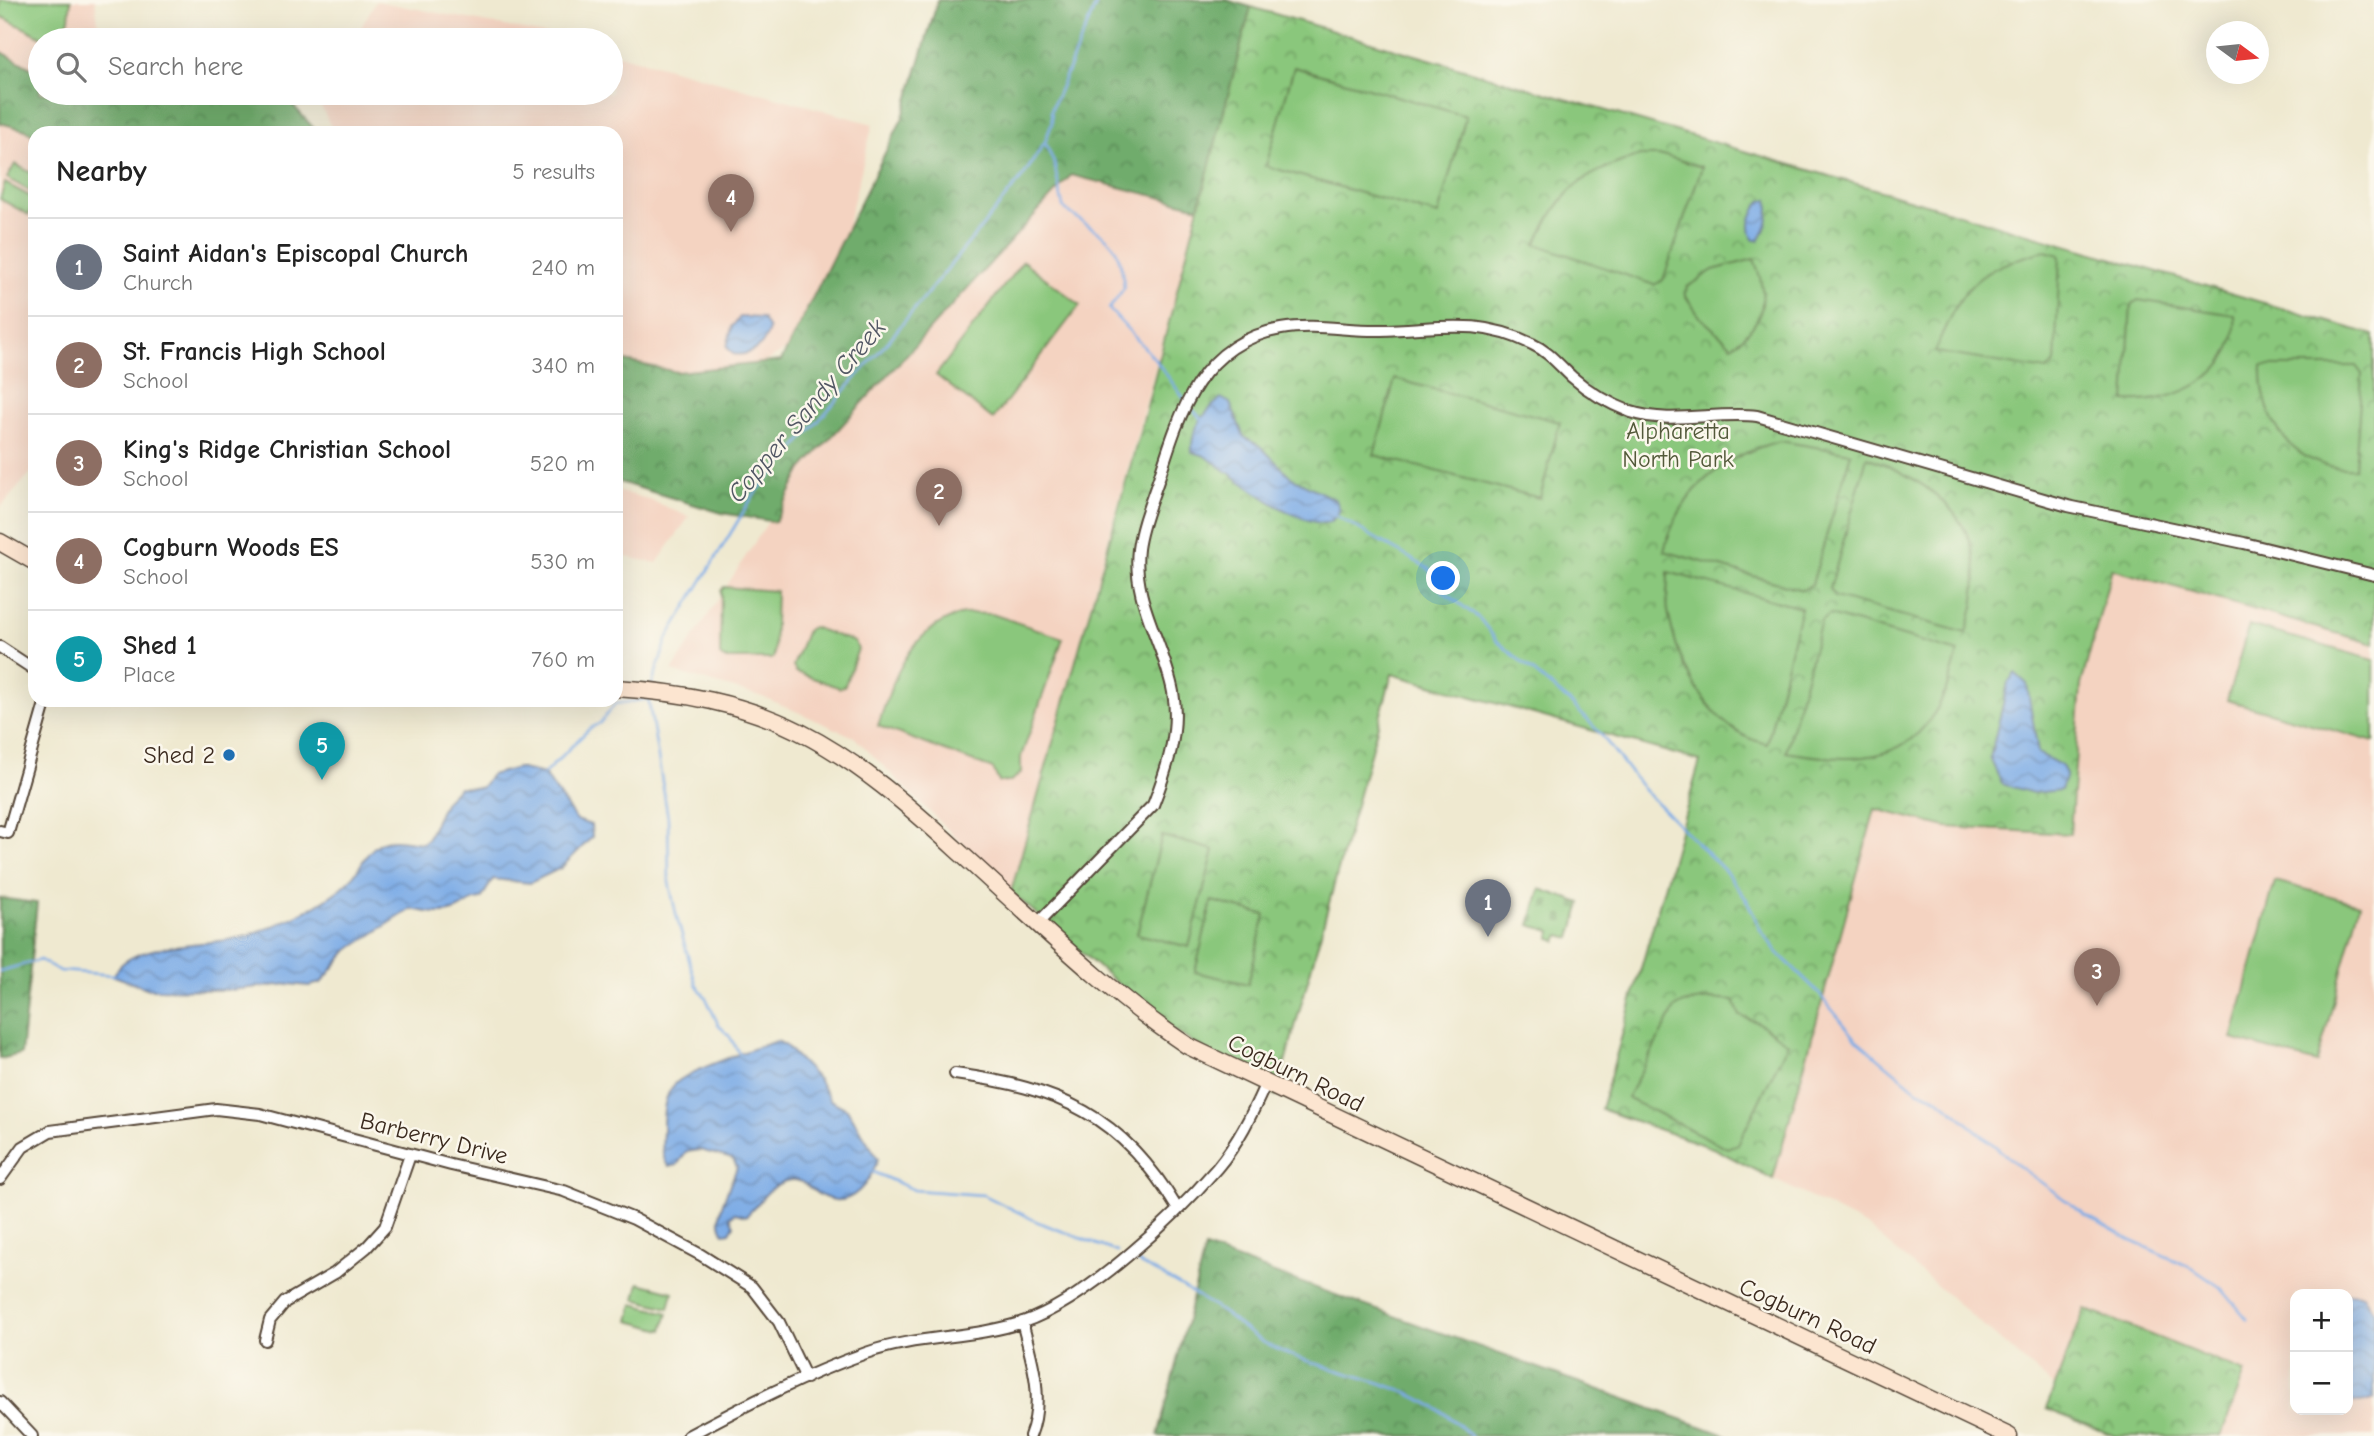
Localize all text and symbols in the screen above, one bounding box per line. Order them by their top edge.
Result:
north arrow [2206,21,2269,84]
search box [28,28,623,105]
icon: search [52,48,90,86]
text: Search here [108,52,243,82]
text: Nearby [56,154,147,189]
text: 5 results [512,158,595,185]
pin: 4 [708,174,754,232]
text: Saint Aidan's Episcopal Church [123,239,468,269]
text: 1 [74,254,84,281]
text: 240 m [531,254,595,281]
text: Church [123,269,193,296]
water label: Copper Sandy Creek [722,313,893,509]
text: St. Francis High School [123,337,386,367]
text: 2 [73,352,85,379]
text: 340 m [532,352,595,379]
text: School [123,367,188,394]
park label: Alpharetta North Park [1622,417,1734,473]
text: King's Ridge Christian School [123,435,451,465]
text: 3 [73,450,85,477]
text: 520 m [530,450,595,477]
text: School [123,465,188,492]
pin: 2 [916,468,962,526]
text: Cogburn Woods ES [123,533,339,563]
text: 4 [74,548,84,575]
text: 530 m [530,548,595,575]
your location [1426,561,1460,595]
text: School [123,563,188,590]
text: Shed 1 [123,631,197,661]
text: 5 [73,646,85,673]
text: 760 m [531,646,595,673]
text: Place [123,661,175,688]
pin: 5 [299,722,345,780]
place label: Shed 2 [144,741,215,769]
marker: Shed 2 [221,747,237,763]
pin: 1 [1465,879,1511,937]
pin: 3 [2074,948,2120,1006]
street label: Cogburn Road [1223,1028,1369,1118]
street label: Barberry Drive [357,1106,511,1170]
street label: Cogburn Road [1735,1272,1881,1360]
map controls [2290,1289,2353,1415]
button: + [2290,1289,2353,1352]
button: − [2290,1352,2353,1415]

